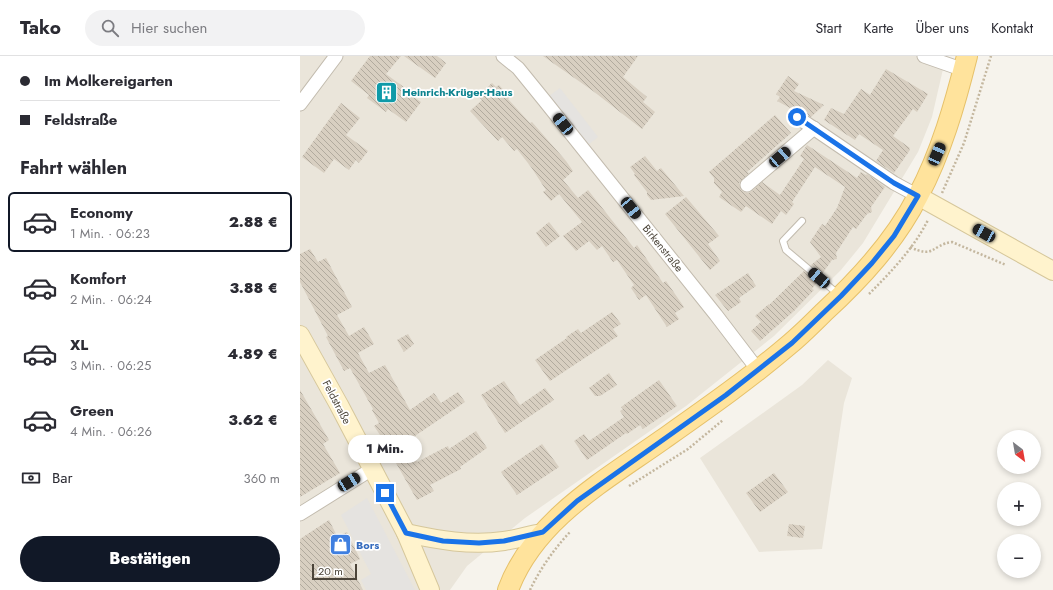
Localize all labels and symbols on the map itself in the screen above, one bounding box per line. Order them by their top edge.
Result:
building icon: Heinrich-Krüger-Haus [373,79,399,105]
place label: Heinrich-Krüger-Haus [402,84,512,100]
route start [788,108,806,126]
car [551,111,575,137]
car [927,141,947,167]
car [767,145,793,169]
car [619,195,643,221]
street label: Birkenstraße [639,221,687,275]
car [971,222,997,244]
car [806,266,832,290]
street label: Feldstraße [319,377,355,427]
north arrow [997,430,1041,474]
callout: 1 Min. [348,435,422,463]
car [336,471,362,493]
route end [376,484,394,502]
shop icon: Bors [328,532,354,558]
place label: Bors [356,537,379,553]
scale bar [312,562,357,581]

